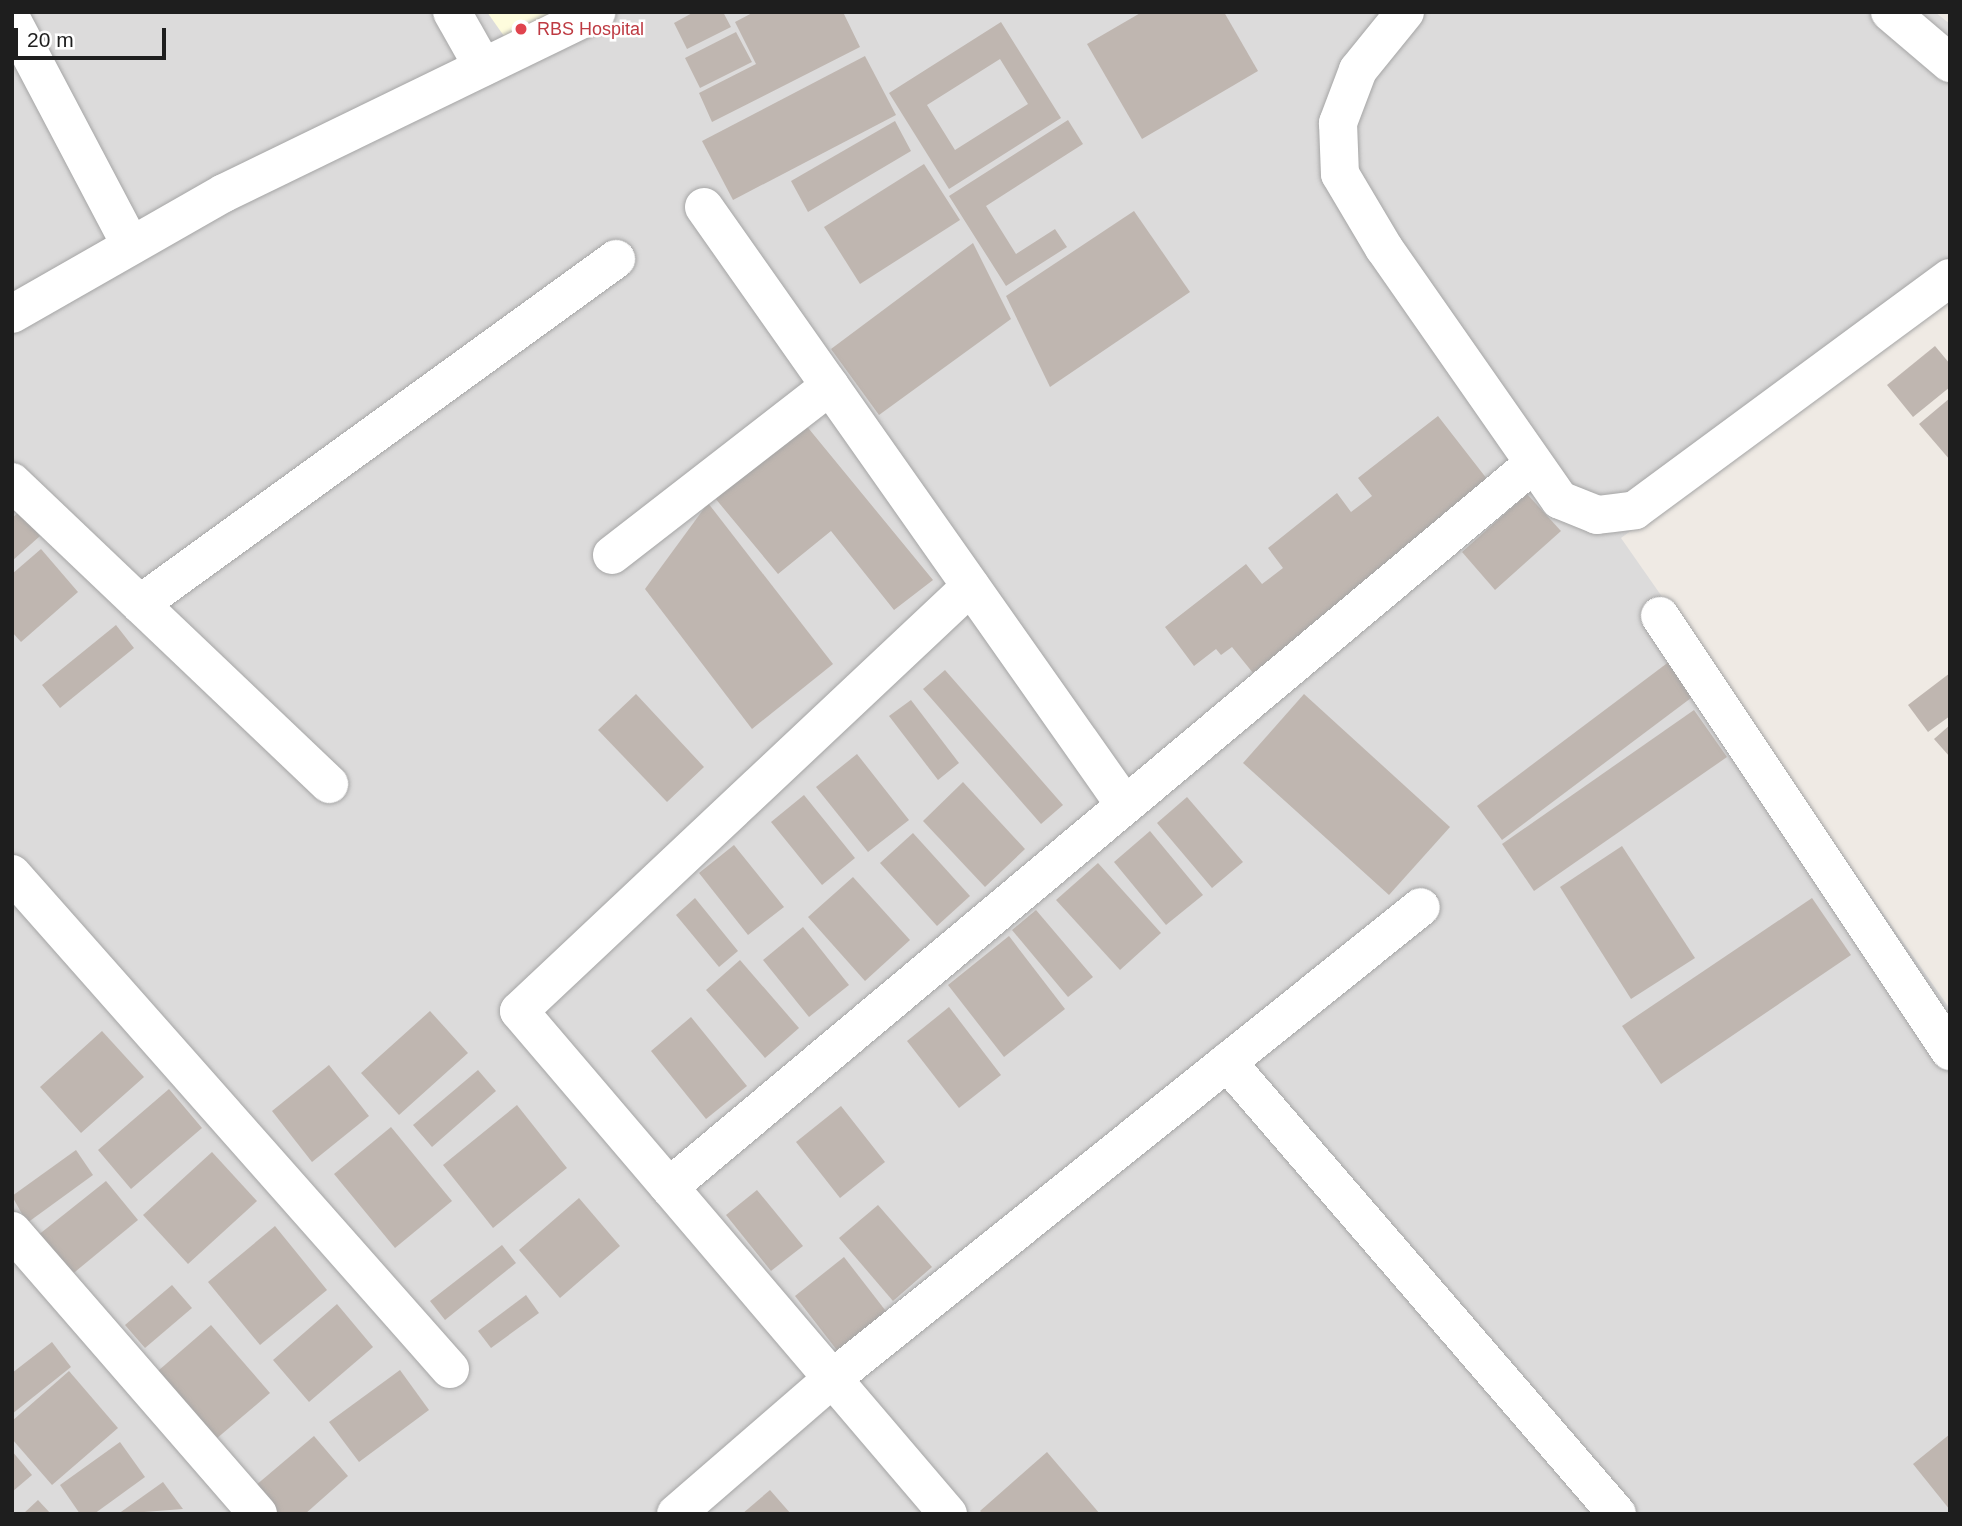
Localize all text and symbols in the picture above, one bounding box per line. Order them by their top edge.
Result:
scale bar [18,14,170,58]
place label: RBS Hospital [537,18,644,40]
marker: RBS Hospital [511,19,531,39]
text: 20 m [27,28,74,51]

